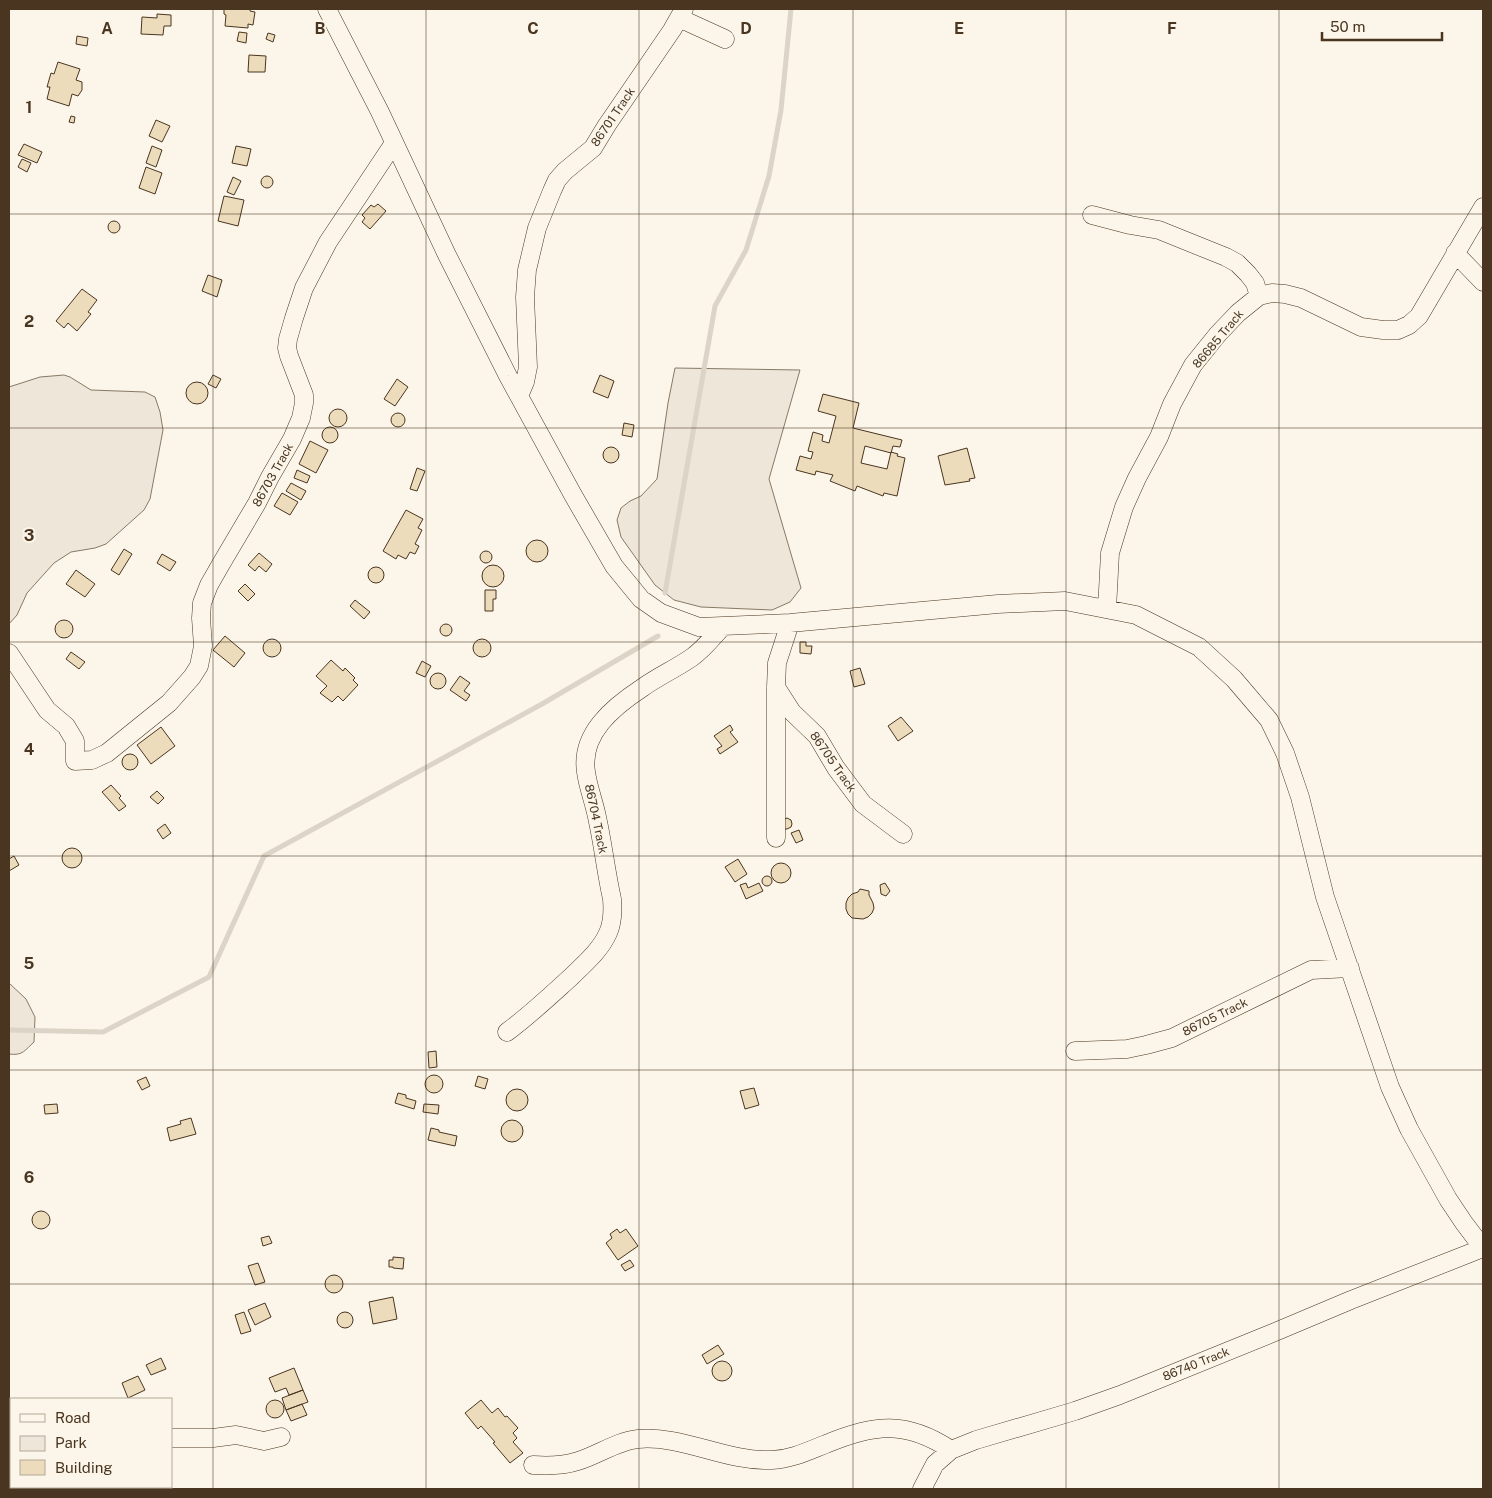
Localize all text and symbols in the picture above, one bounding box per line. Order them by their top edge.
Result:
scale bar [1322,10,1442,42]
text: 50 m [1330,18,1365,35]
text: A [101,19,113,38]
text: B [315,19,326,38]
text: C [527,19,539,38]
text: D [740,19,752,38]
text: E [954,19,964,38]
text: F [1167,19,1177,38]
street label: 86701 Track [588,85,638,149]
text: 1 [26,98,32,117]
street label: 86685 Track [1190,307,1247,371]
text: 2 [24,312,34,331]
street label: 86703 Track [250,440,296,509]
text: 3 [24,526,34,545]
street label: 86705 Track [807,729,859,795]
text: 4 [24,740,35,759]
street label: 86704 Track [582,783,610,855]
text: 5 [24,954,35,973]
street label: 86705 Track [1180,995,1250,1039]
text: 6 [24,1168,34,1187]
street label: 86740 Track [1161,1344,1232,1384]
legend [10,1398,172,1488]
text: Road [55,1409,91,1426]
text: Park [55,1434,87,1451]
text: Building [55,1459,113,1476]

